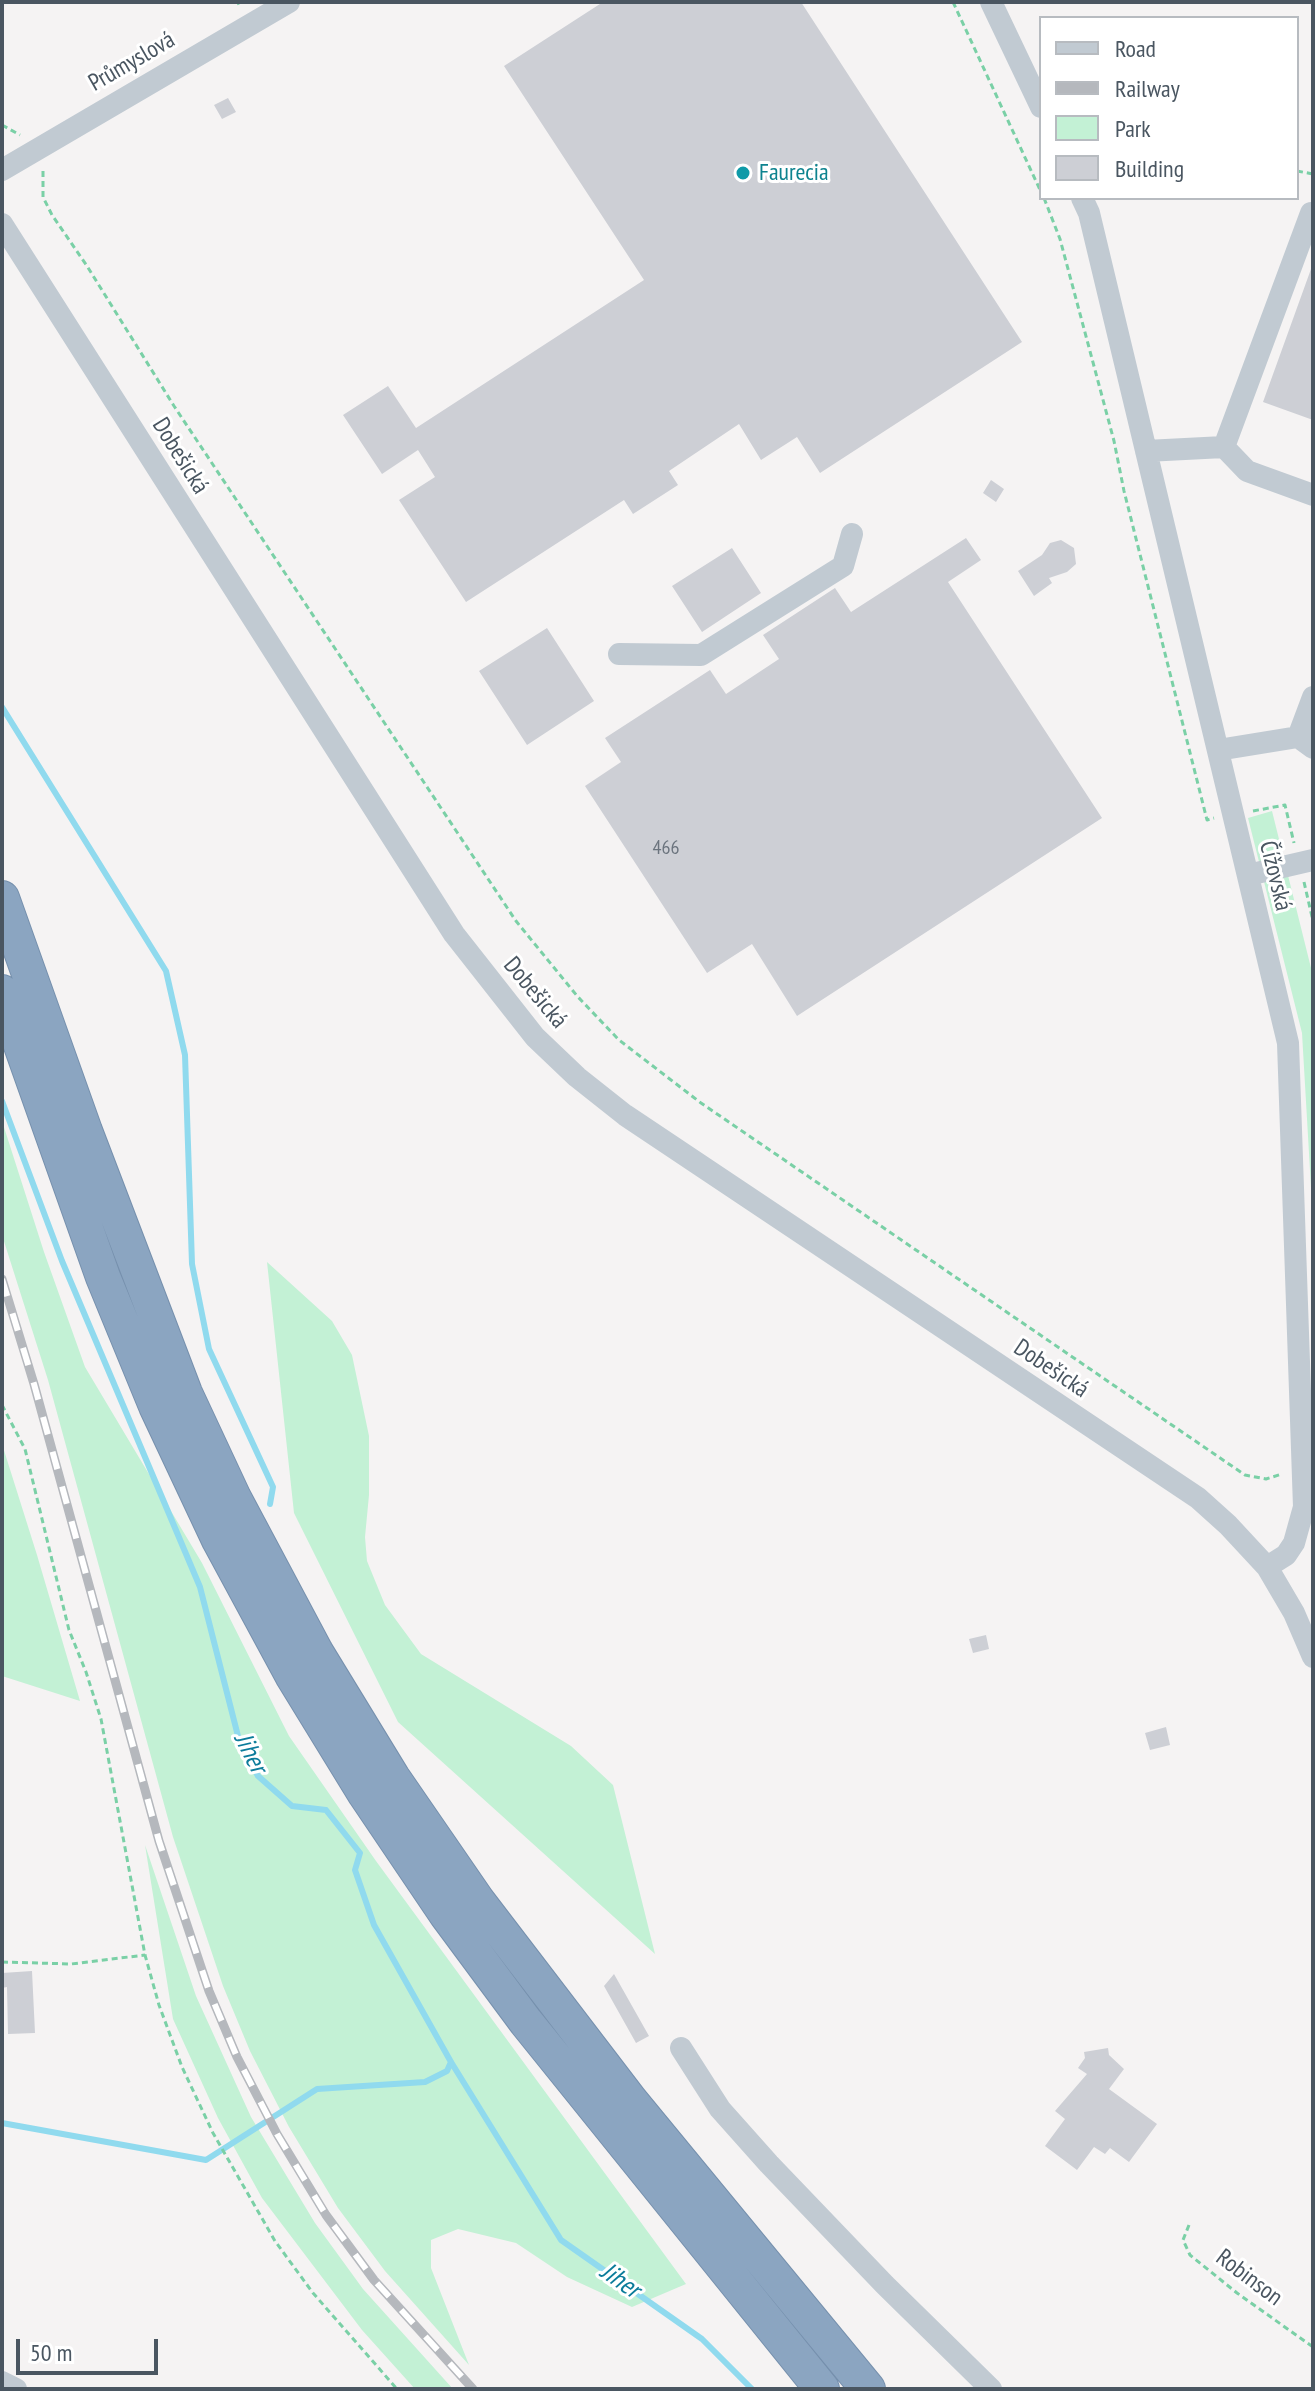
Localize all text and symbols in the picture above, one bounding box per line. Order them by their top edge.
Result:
legend [1039,16,1299,200]
street label: Průmyslová [84,26,180,98]
text: Road [1115,33,1156,64]
text: Railway [1115,73,1180,104]
text: Park [1115,113,1151,144]
text: Building [1115,153,1184,184]
place label: Faurecia [759,159,829,187]
marker: Faurecia [734,164,752,182]
street label: Dobešická [146,413,214,499]
house number: 466 [653,836,679,860]
street label: Čížovská [1252,838,1298,914]
street label: Dobešická [497,952,573,1034]
street label: Dobešická [1008,1334,1094,1404]
water label: Jiher [227,1728,273,1778]
street label: Robinson [1210,2244,1288,2312]
water label: Jiher [594,2256,646,2306]
scale bar [20,2323,162,2373]
text: 50 m [30,2337,72,2368]

